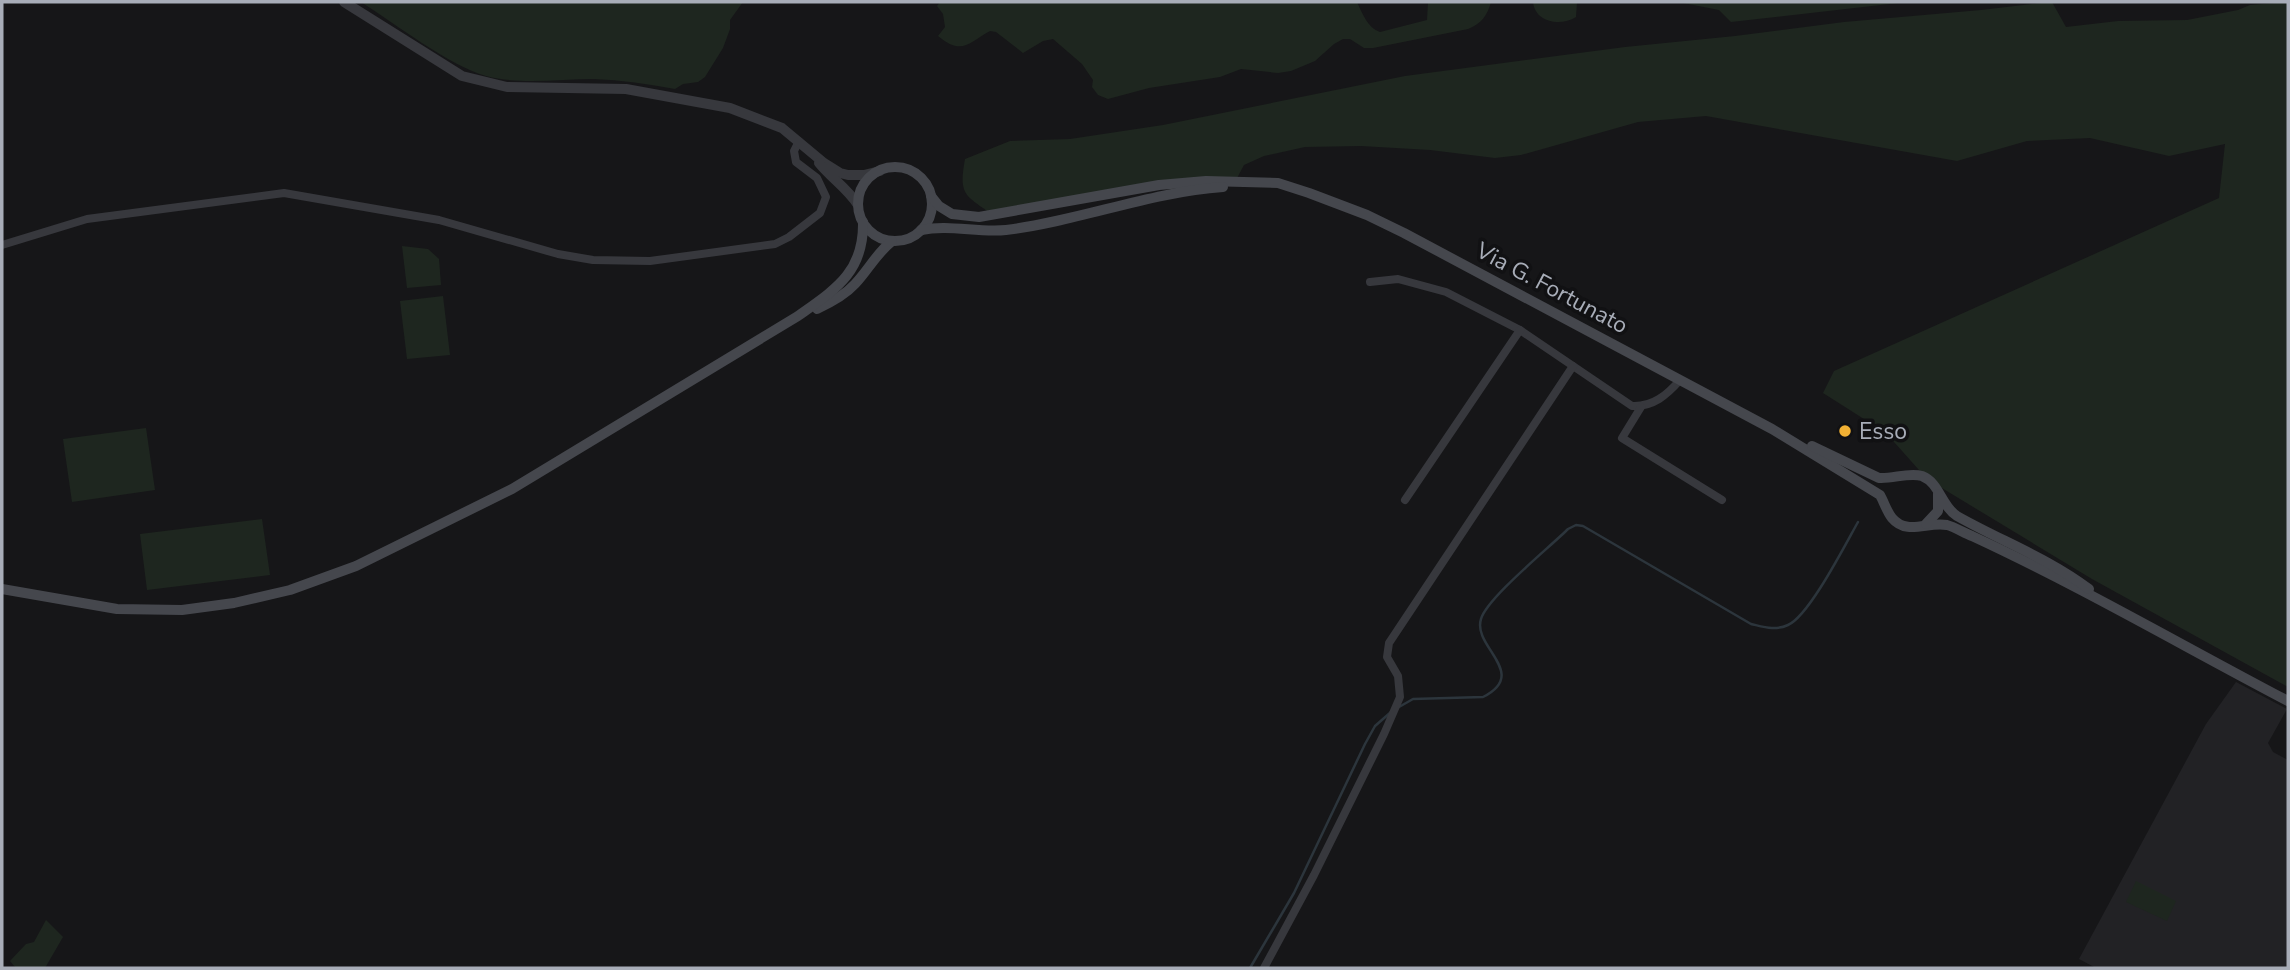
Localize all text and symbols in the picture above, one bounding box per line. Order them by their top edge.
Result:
street label: Via G. Fortunato [1470,234,1633,341]
place label: Esso [1859,416,1907,447]
marker: Esso [1837,423,1853,439]

